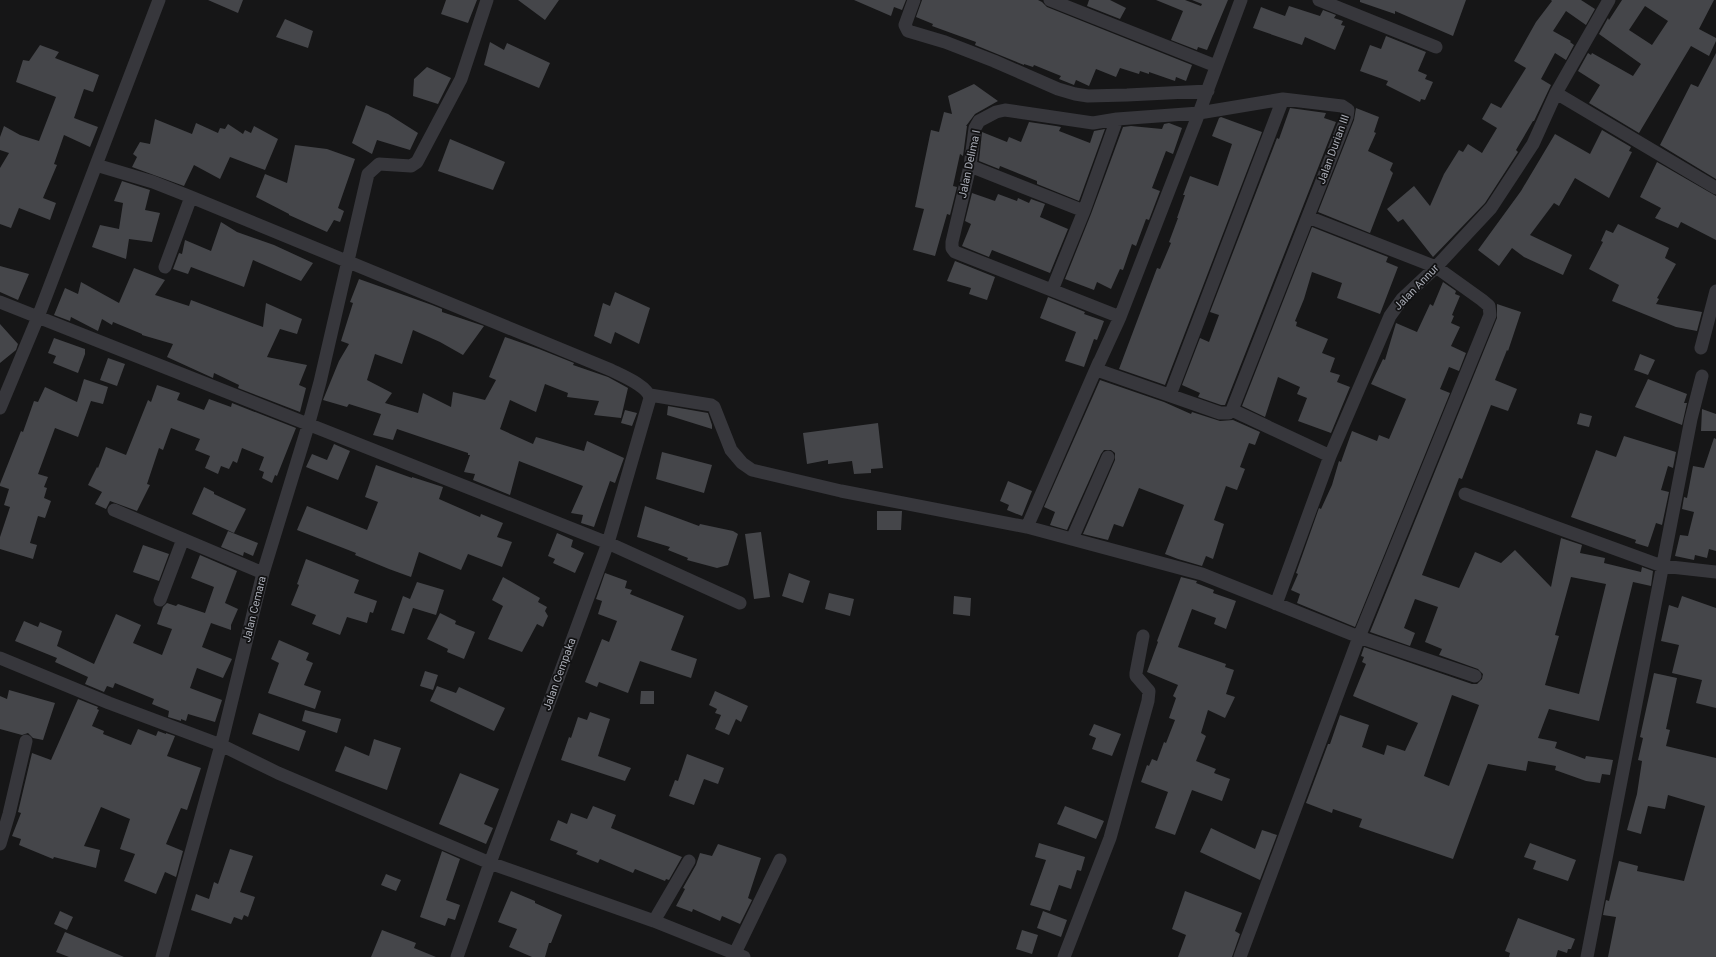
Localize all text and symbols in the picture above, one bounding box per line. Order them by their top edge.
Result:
street label: Jalan Durian III [1315,113,1352,186]
street label: Jalan Delima I [956,129,983,199]
street label: Jalan Annur [1391,262,1442,313]
street label: Jalan Cemara [240,575,269,644]
street label: Jalan Cempaka [540,636,579,712]

